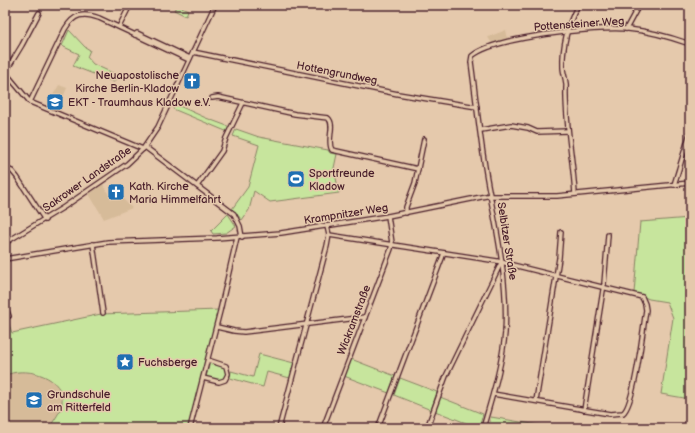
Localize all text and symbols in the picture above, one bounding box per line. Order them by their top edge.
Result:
street label: Pottensteiner Weg [533,14,625,34]
street label: Hottengrundweg [296,59,378,87]
place label: Neuapostolische Kirche Berlin-Kladow [75,69,180,95]
church icon: Neuapostolische Kirche Berlin-Kladow [182,71,202,91]
school or university icon: EKT - Traumhaus Kladow e.V. [45,92,65,112]
place label: EKT - Traumhaus Kladow e.V. [68,96,210,109]
street label: Sakrower Landstraße [40,143,134,214]
place label: Sportfreunde Kladow [309,167,375,193]
sports icon: Sportfreunde Kladow [286,169,306,189]
place label: Kath. Kirche Maria Himmelfahrt [129,180,222,206]
church icon: Kath. Kirche Maria Himmelfahrt [106,182,126,202]
street label: Krampnitzer Weg [303,201,389,227]
street label: Selbitzer Straße [494,201,520,281]
street label: Wickramstraße [335,283,373,357]
place icon: Fuchsberge [115,352,135,372]
place label: Fuchsberge [138,356,198,369]
place label: Grundschule am Ritterfeld [47,388,111,414]
school or university icon: Grundschule am Ritterfeld [24,390,44,410]

